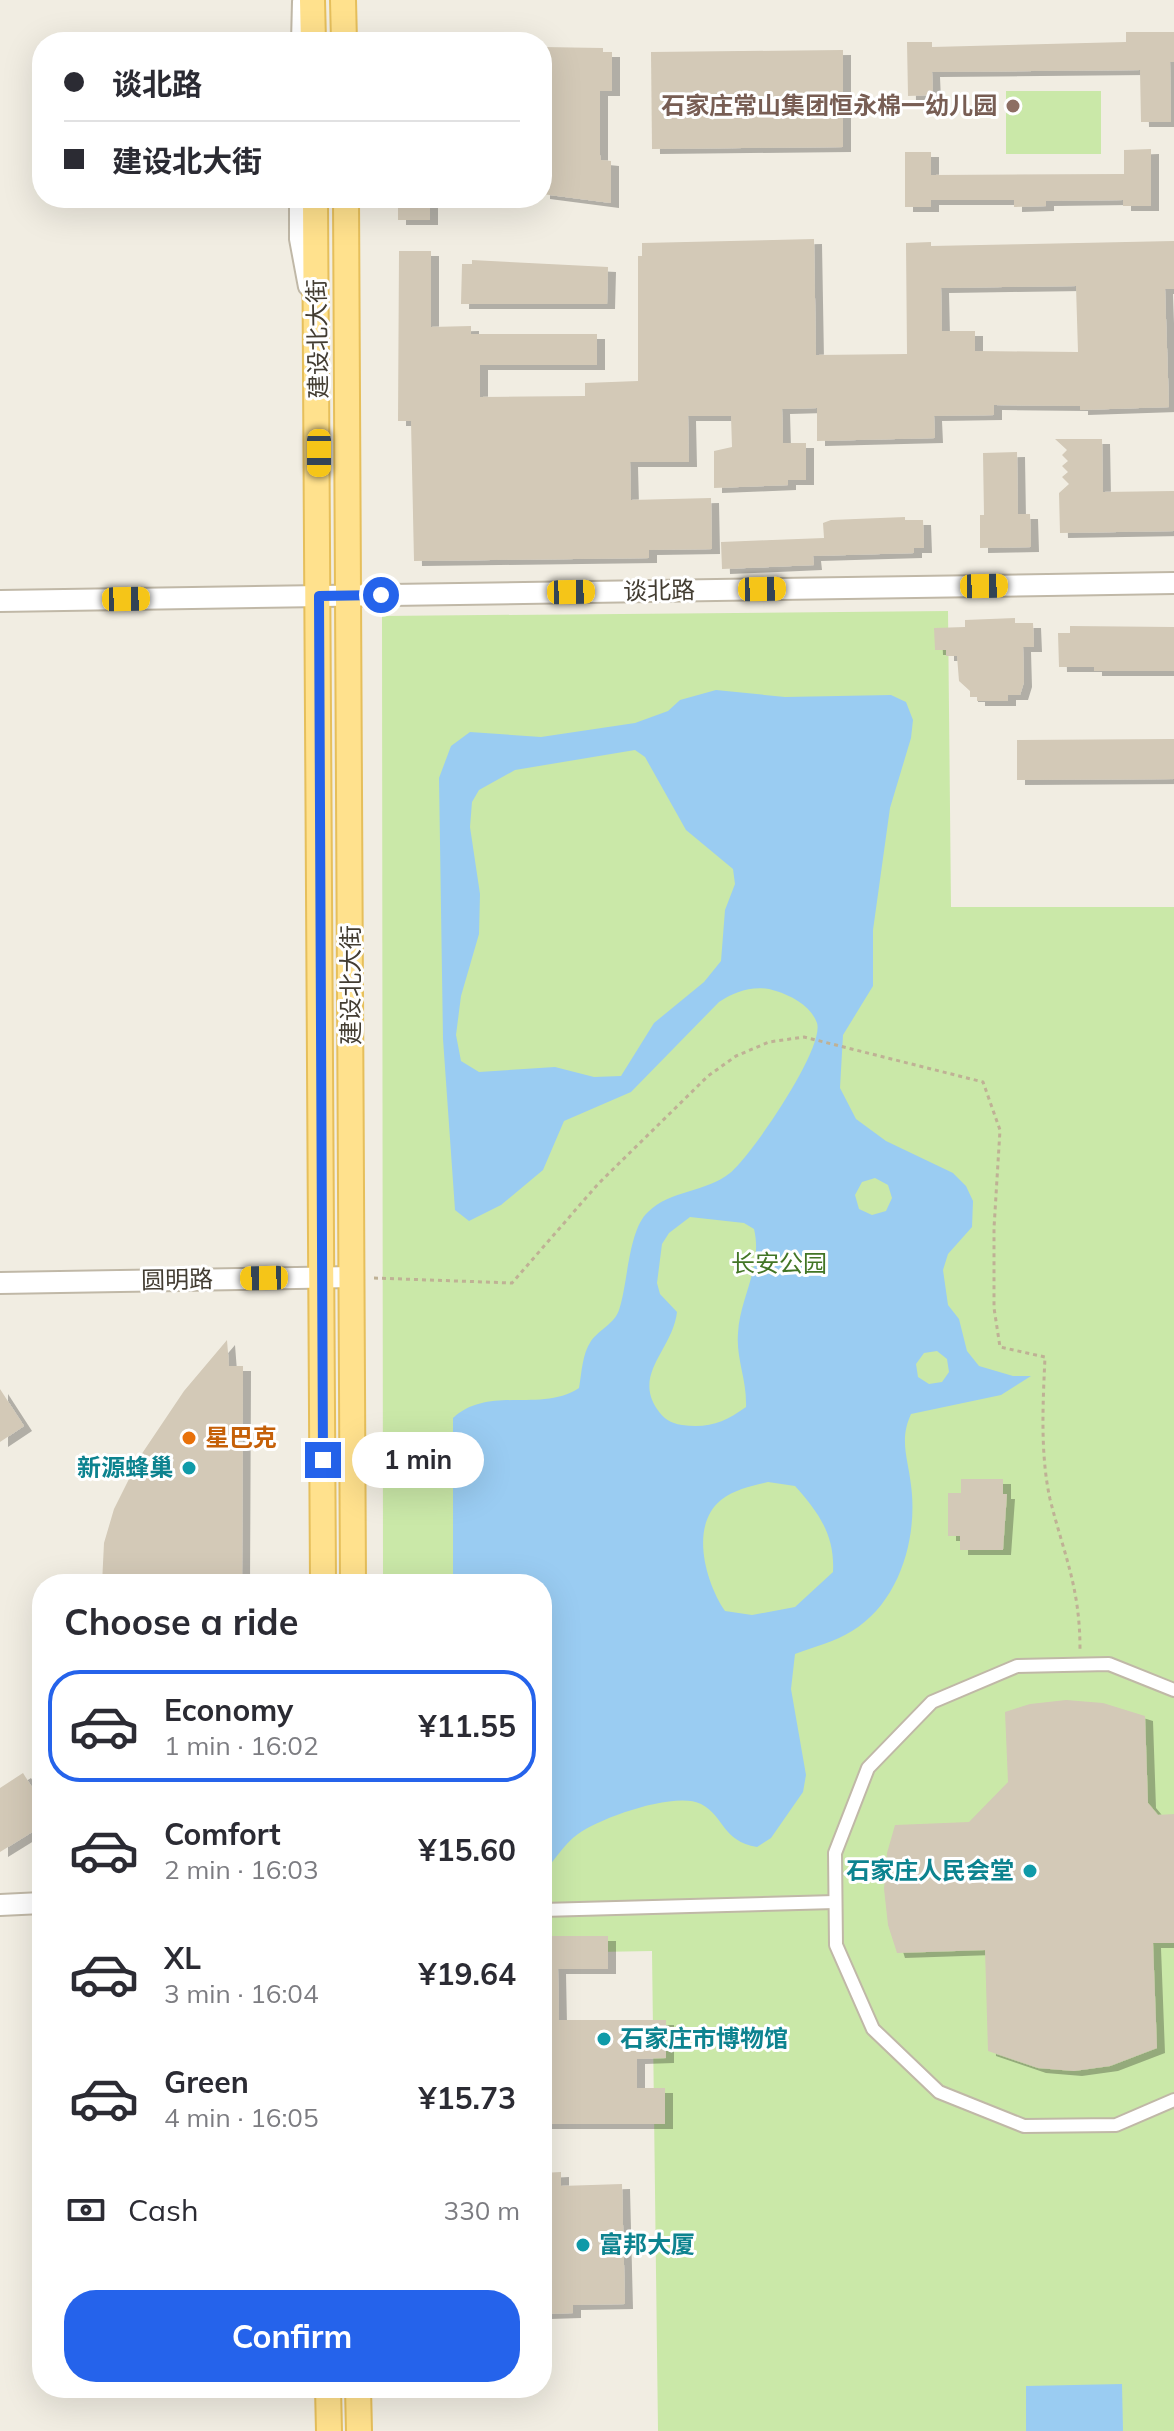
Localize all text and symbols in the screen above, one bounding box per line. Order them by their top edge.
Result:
text: 谈北路 [112,65,202,103]
place label: 石家庄常山集团恒永棉一幼儿园 [661,90,997,120]
marker: 石家庄常山集团恒永棉一幼儿园 [1004,97,1022,115]
text: 建设北大街 [112,142,262,180]
street label: 建设北大街 [301,279,333,399]
car [307,429,331,477]
street label: 谈北路 [623,574,695,606]
car [960,574,1008,598]
route start [363,577,399,613]
car [738,577,786,601]
car [547,580,595,604]
car [102,587,150,611]
street label: 建设北大街 [335,925,365,1045]
park label: 长安公园 [731,1248,827,1278]
street label: 圆明路 [141,1263,213,1295]
car [240,1266,288,1290]
place label: 星巴克 [205,1422,277,1452]
marker: 星巴克 [180,1429,198,1447]
callout: 1 min [351,1432,483,1488]
route end [305,1442,341,1478]
text: 1 min [384,1443,452,1476]
place label: 新源蜂巢 [77,1452,173,1482]
marker: 新源蜂巢 [180,1459,198,1477]
text: Choose a ride [64,1599,298,1644]
icon: car [68,1690,140,1762]
text: Economy [164,1691,293,1729]
text: ¥11.55 [419,1707,516,1745]
text: 1 min · 16:02 [164,1729,319,1762]
icon: car [68,1814,140,1886]
text: Comfort [164,1815,281,1853]
text: ¥15.60 [419,1831,516,1869]
text: 2 min · 16:03 [164,1853,319,1886]
place label: 石家庄人民会堂 [846,1855,1014,1885]
marker: 石家庄人民会堂 [1021,1862,1039,1880]
icon: car [68,1938,140,2010]
text: XL [164,1939,201,1977]
text: ¥19.64 [419,1955,516,1993]
text: 3 min · 16:04 [164,1977,319,2010]
place label: 石家庄市博物馆 [620,2023,788,2053]
marker: 石家庄市博物馆 [595,2030,613,2048]
icon: car [68,2062,140,2134]
text: Green [164,2063,249,2101]
text: ¥15.73 [419,2079,516,2117]
text: 4 min · 16:05 [164,2101,319,2134]
icon: cash [64,2188,108,2232]
text: Cash [128,2191,199,2229]
text: 330 m [444,2194,520,2227]
place label: 富邦大厦 [599,2229,695,2259]
marker: 富邦大厦 [574,2236,592,2254]
button: Confirm [64,2290,520,2382]

